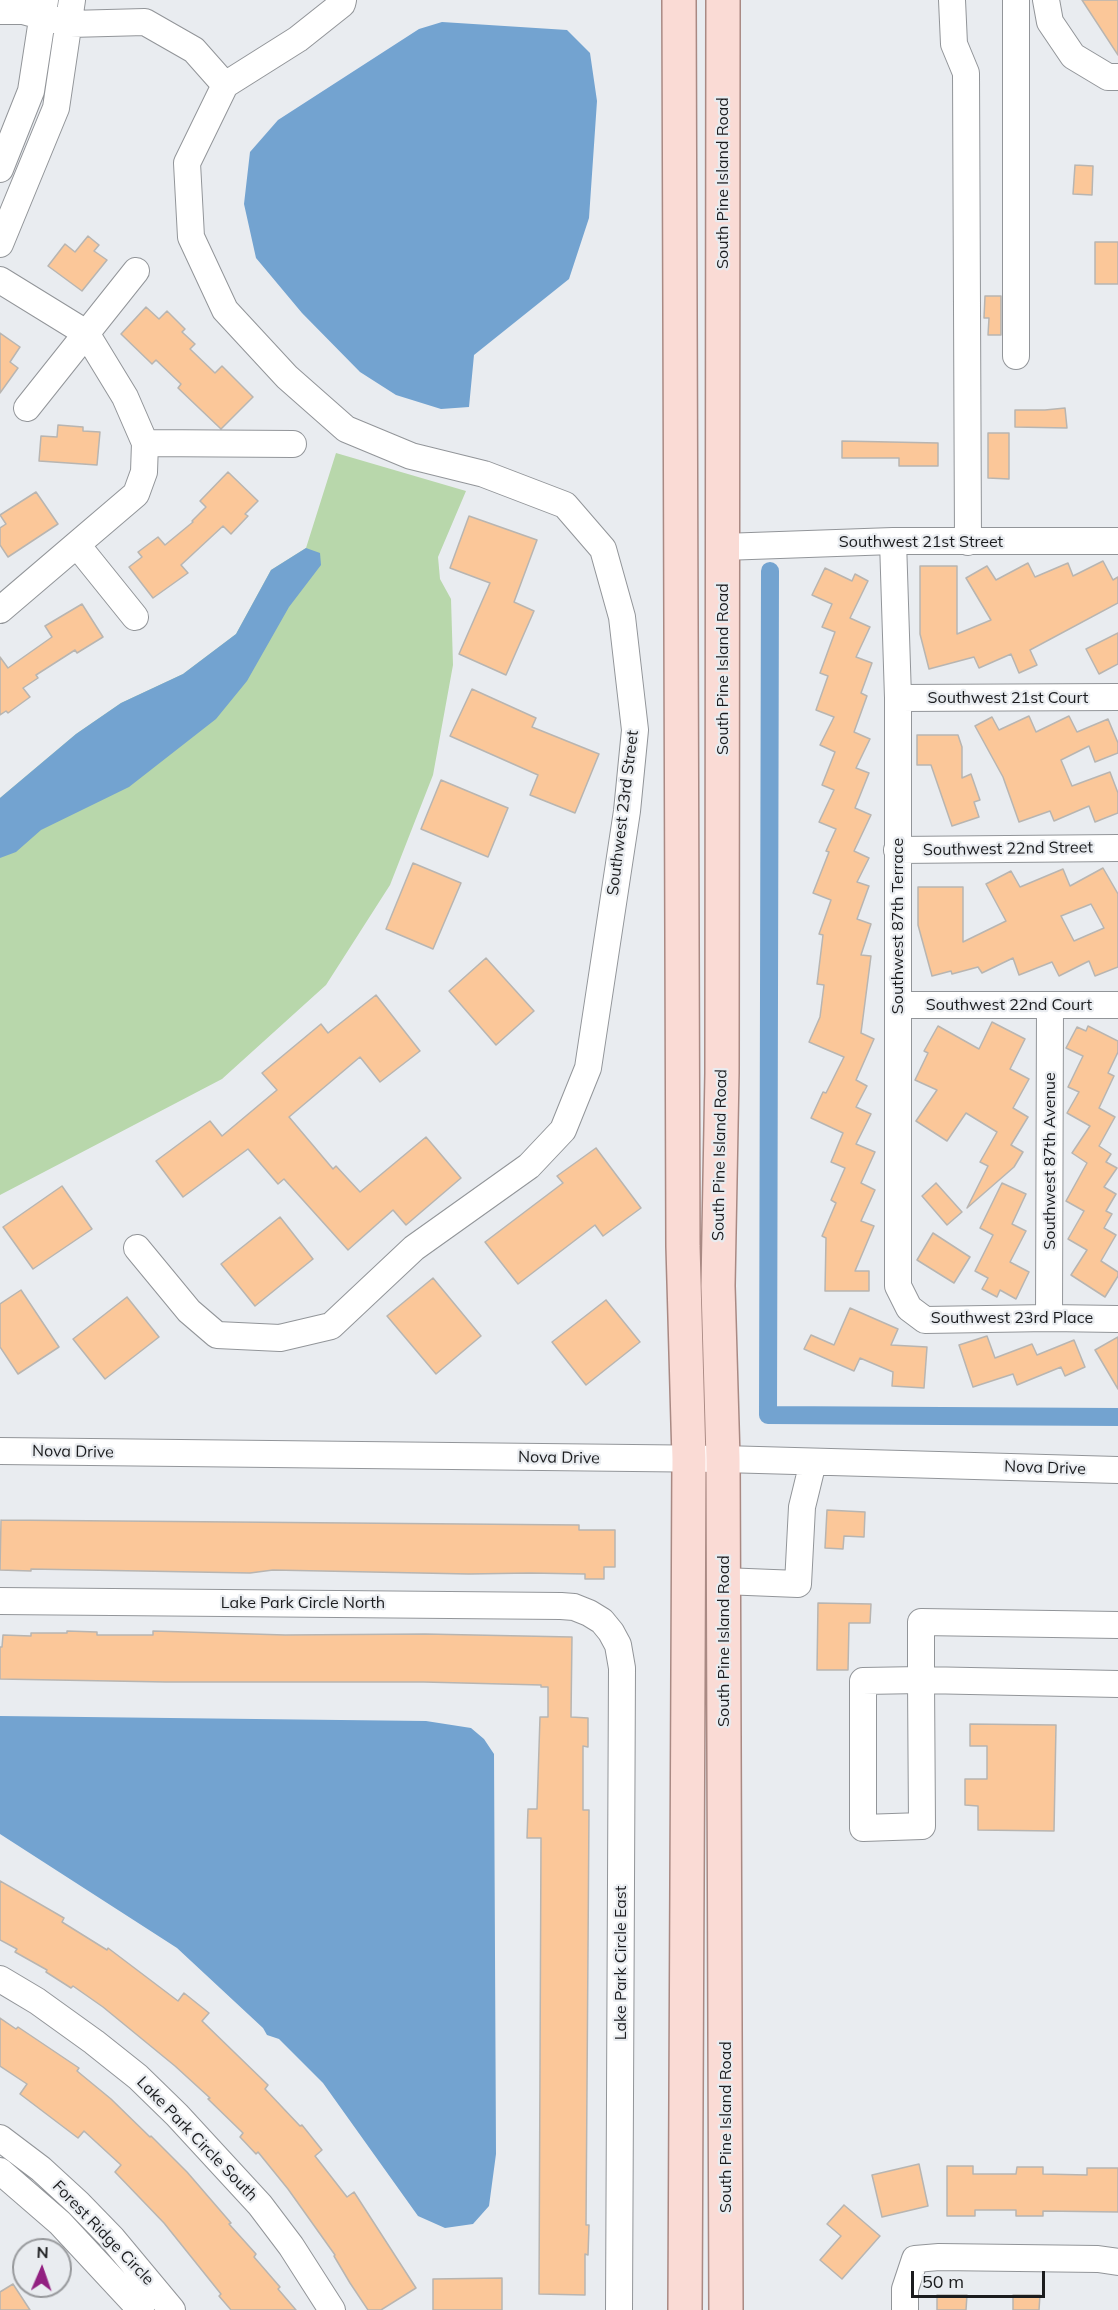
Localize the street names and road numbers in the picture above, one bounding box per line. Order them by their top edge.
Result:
street label: South Pine Island Road [713,97,733,269]
street label: Southwest 21st Street [839,532,1003,552]
street label: South Pine Island Road [713,583,733,755]
street label: Southwest 21st Court [928,688,1088,708]
street label: Southwest 23rd Street [603,729,643,897]
street label: Southwest 87th Terrace [888,838,908,1014]
street label: Southwest 22nd Street [923,838,1093,860]
street label: Southwest 22nd Court [926,995,1092,1015]
street label: South Pine Island Road [709,1069,731,1241]
street label: Southwest 87th Avenue [1040,1072,1060,1250]
street label: Southwest 23rd Place [931,1308,1093,1328]
street label: Nova Drive [32,1442,114,1462]
street label: Nova Drive [518,1448,600,1468]
street label: Nova Drive [1004,1457,1086,1479]
street label: South Pine Island Road [714,1555,734,1727]
street label: Lake Park Circle North [221,1593,385,1613]
street label: Lake Park Circle East [611,1886,631,2040]
street label: South Pine Island Road [716,2041,736,2213]
street label: Lake Park Circle South [133,2073,261,2205]
street label: Forest Ridge Circle [48,2177,158,2289]

